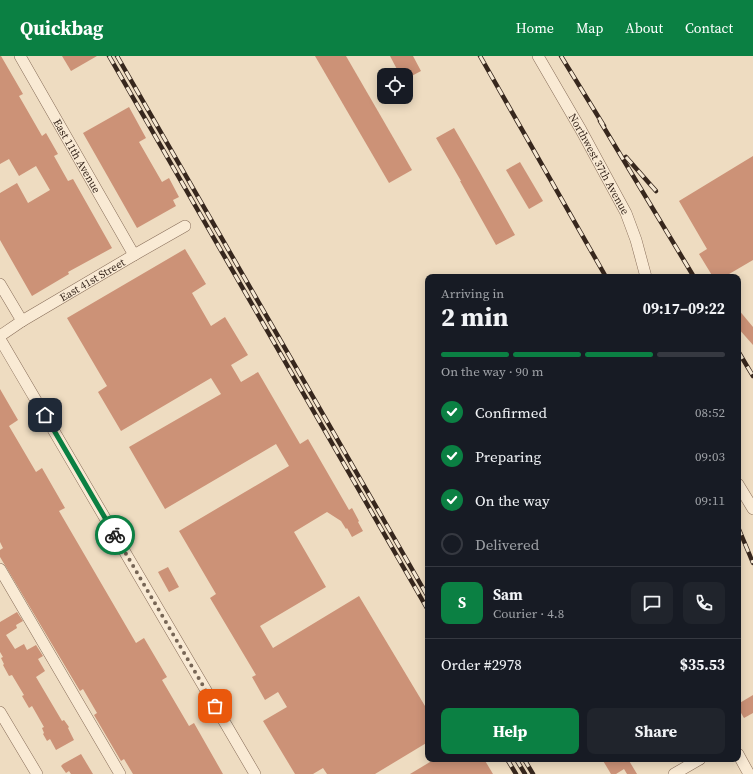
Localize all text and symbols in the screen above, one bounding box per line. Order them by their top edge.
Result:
text: Quickbag [20,15,103,41]
text: Home [516,18,554,38]
text: Map [576,18,603,38]
text: About [625,18,663,38]
text: Contact [685,18,733,38]
map controls [377,68,413,104]
button: locate [377,68,413,104]
street label: Northwest 37th Avenue [565,111,633,218]
street label: East 11th Avenue [50,116,104,196]
street label: East 41st Street [57,255,128,305]
text: Arriving in [441,285,504,302]
text: 09:17–09:22 [643,298,725,319]
text: 2 min [441,299,508,335]
text: On the way · 90 m [441,363,543,380]
pin [28,398,62,432]
icon: check [441,401,463,423]
text: Confirmed [475,402,547,423]
icon: home [34,404,56,426]
text: 08:52 [695,404,725,421]
icon: check [441,445,463,467]
text: Preparing [475,446,541,467]
text: 09:03 [695,448,725,465]
icon: check [441,489,463,511]
text: On the way [475,490,550,511]
text: 09:11 [695,492,725,509]
courier [95,515,135,555]
icon: bike [104,524,126,546]
text: Delivered [475,534,539,555]
button: chat [631,582,673,624]
button: phone [683,582,725,624]
text: Sam [493,584,523,605]
text: S [458,592,466,613]
text: Courier · 4.8 [493,605,564,622]
text: Order #2978 [441,654,522,675]
text: $35.53 [680,654,725,675]
pin [198,689,232,723]
icon: bag [204,695,226,717]
button: Help [441,708,579,754]
button: Share [587,708,725,754]

